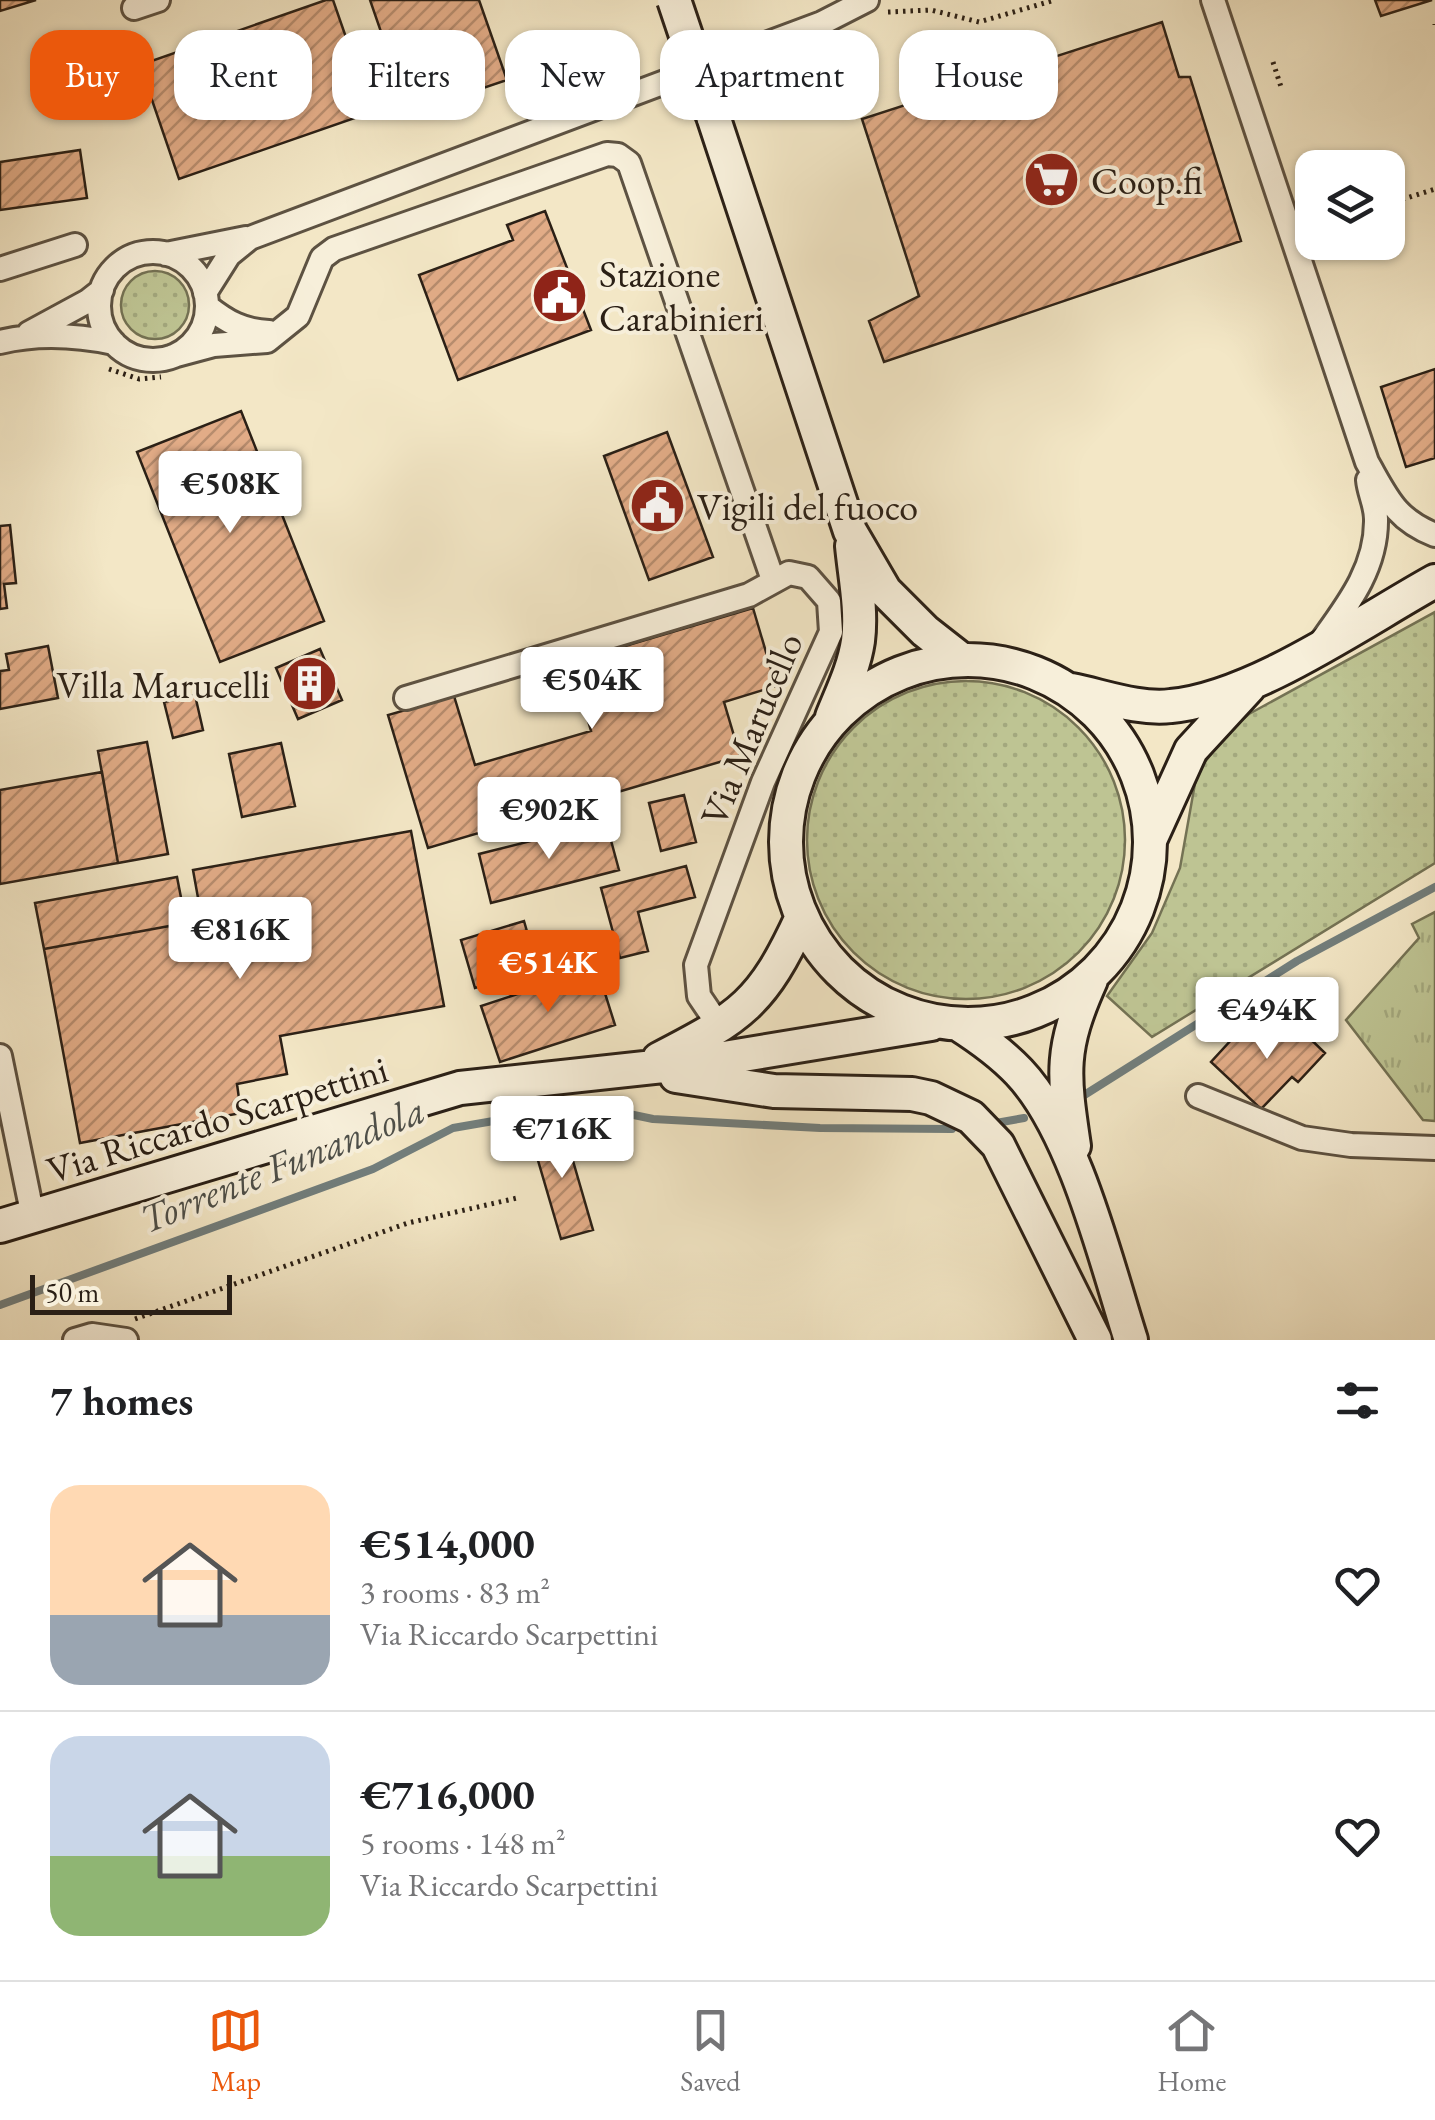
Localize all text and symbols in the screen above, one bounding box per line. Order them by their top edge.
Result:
chip: Buy [30,30,154,120]
chip: Rent [174,30,312,120]
chip: Filters [332,30,485,120]
chip: New [505,30,640,120]
chip: Apartment [660,30,879,120]
chip: House [899,30,1058,120]
supermarket icon: Coop.fi [1022,150,1082,210]
map controls [1295,150,1405,260]
button: layers [1295,150,1405,260]
place label: Coop.fi [1091,156,1203,205]
place label: Stazione Carabinieri [599,249,764,342]
public building icon: Stazione Carabinieri [530,265,590,325]
pin: €508K [160,451,300,536]
text: €508K [181,462,279,504]
public building icon: Vigili del fuoco [628,476,688,536]
place label: Vigili del fuoco [697,482,918,531]
street label: Via Marucello [688,625,814,833]
pin: €504K [522,647,662,732]
building icon: Villa Marucelli [279,654,339,714]
text: €504K [543,658,641,700]
place label: Villa Marucelli [56,660,270,709]
pin: €902K [479,777,619,862]
text: €902K [500,788,598,830]
pin: €816K [170,897,310,982]
text: €816K [191,908,289,950]
pin: €514K [478,930,618,1015]
text: €514K [499,941,597,983]
pin: €494K [1197,977,1337,1062]
text: €494K [1218,988,1316,1030]
street label: Via Riccardo Scarpettini [41,1044,393,1194]
water label: Torrente Funandola [132,1083,432,1245]
pin: €716K [492,1096,632,1181]
text: €716K [513,1107,611,1149]
scale bar [30,1270,232,1314]
text: 50 m [45,1274,99,1310]
text: 7 homes [50,1373,193,1428]
icon: filters [1330,1373,1385,1428]
text: €514,000 [360,1516,535,1571]
icon: home [130,1525,250,1645]
icon: heart [1330,1558,1385,1613]
text: 3 rooms · 83 m² [360,1571,550,1613]
text: Via Riccardo Scarpettini [360,1613,658,1655]
text: €716,000 [360,1767,535,1822]
icon: home [130,1776,250,1896]
icon: heart [1330,1809,1385,1864]
text: 5 rooms · 148 m² [360,1822,566,1864]
text: Via Riccardo Scarpettini [360,1864,658,1906]
tab: Map [208,2003,263,2099]
tab: Saved [680,2003,740,2099]
tab: Home [1157,2003,1227,2099]

